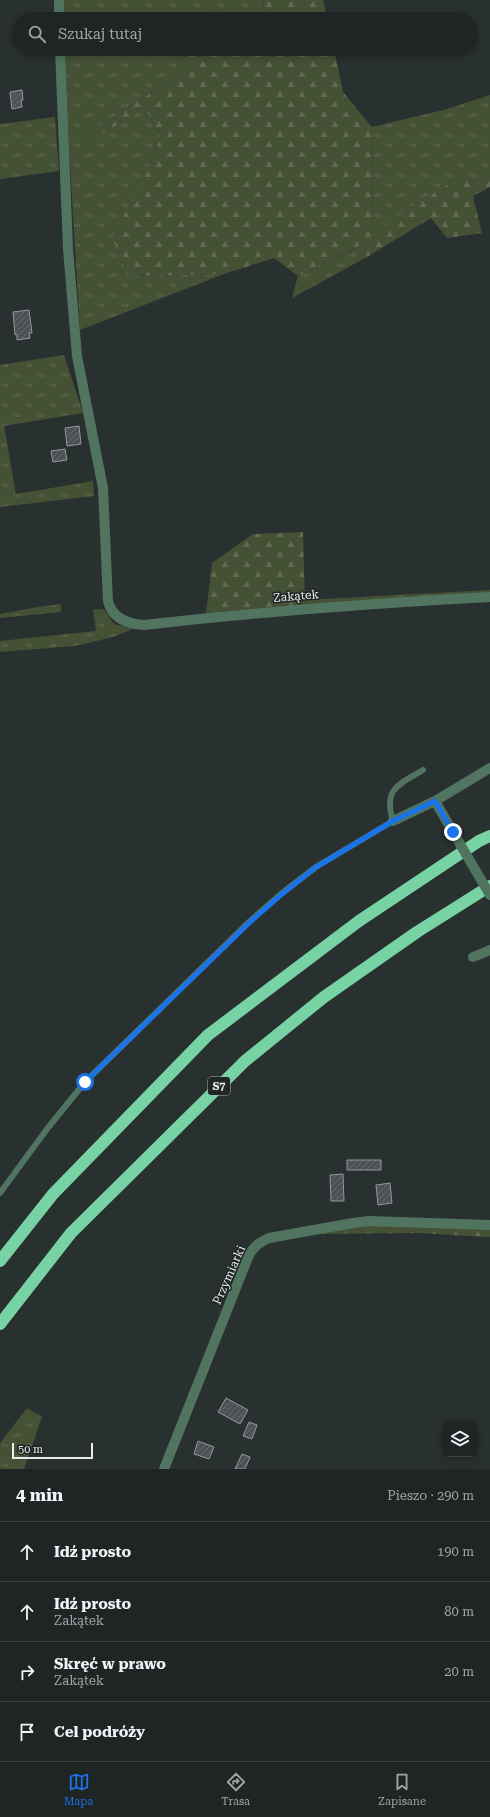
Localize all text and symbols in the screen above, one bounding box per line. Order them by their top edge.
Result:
search box [12,12,478,56]
icon: search [26,23,48,45]
text: Szukaj tutaj [58,25,142,43]
street label: Zakątek [272,587,320,605]
route end [444,823,462,841]
route start [76,1073,94,1091]
road number: S7 [208,1077,230,1095]
street label: Przymiarki [210,1243,248,1307]
map controls [442,1421,478,1457]
button: layers [442,1421,478,1457]
scale bar [12,1441,93,1460]
text: 50 m [18,1443,43,1456]
text: 4 min [16,1485,63,1505]
text: Pieszo · 290 m [387,1488,474,1503]
icon: ahead [16,1541,38,1563]
text: Idź prosto [54,1543,131,1561]
text: 190 m [437,1544,474,1559]
text: Idź prosto [54,1595,131,1613]
icon: ahead [16,1601,38,1623]
text: 80 m [444,1604,474,1619]
text: Zakątek [54,1613,104,1628]
text: Skręć w prawo [54,1655,166,1673]
icon: right [16,1661,38,1683]
text: 20 m [444,1664,474,1679]
text: Zakątek [54,1673,104,1688]
icon: arrive [16,1721,38,1743]
text: Cel podróży [54,1723,145,1741]
tab: Mapa [64,1771,93,1808]
tab: Trasa [221,1771,250,1808]
tab: Zapisane [378,1771,426,1808]

